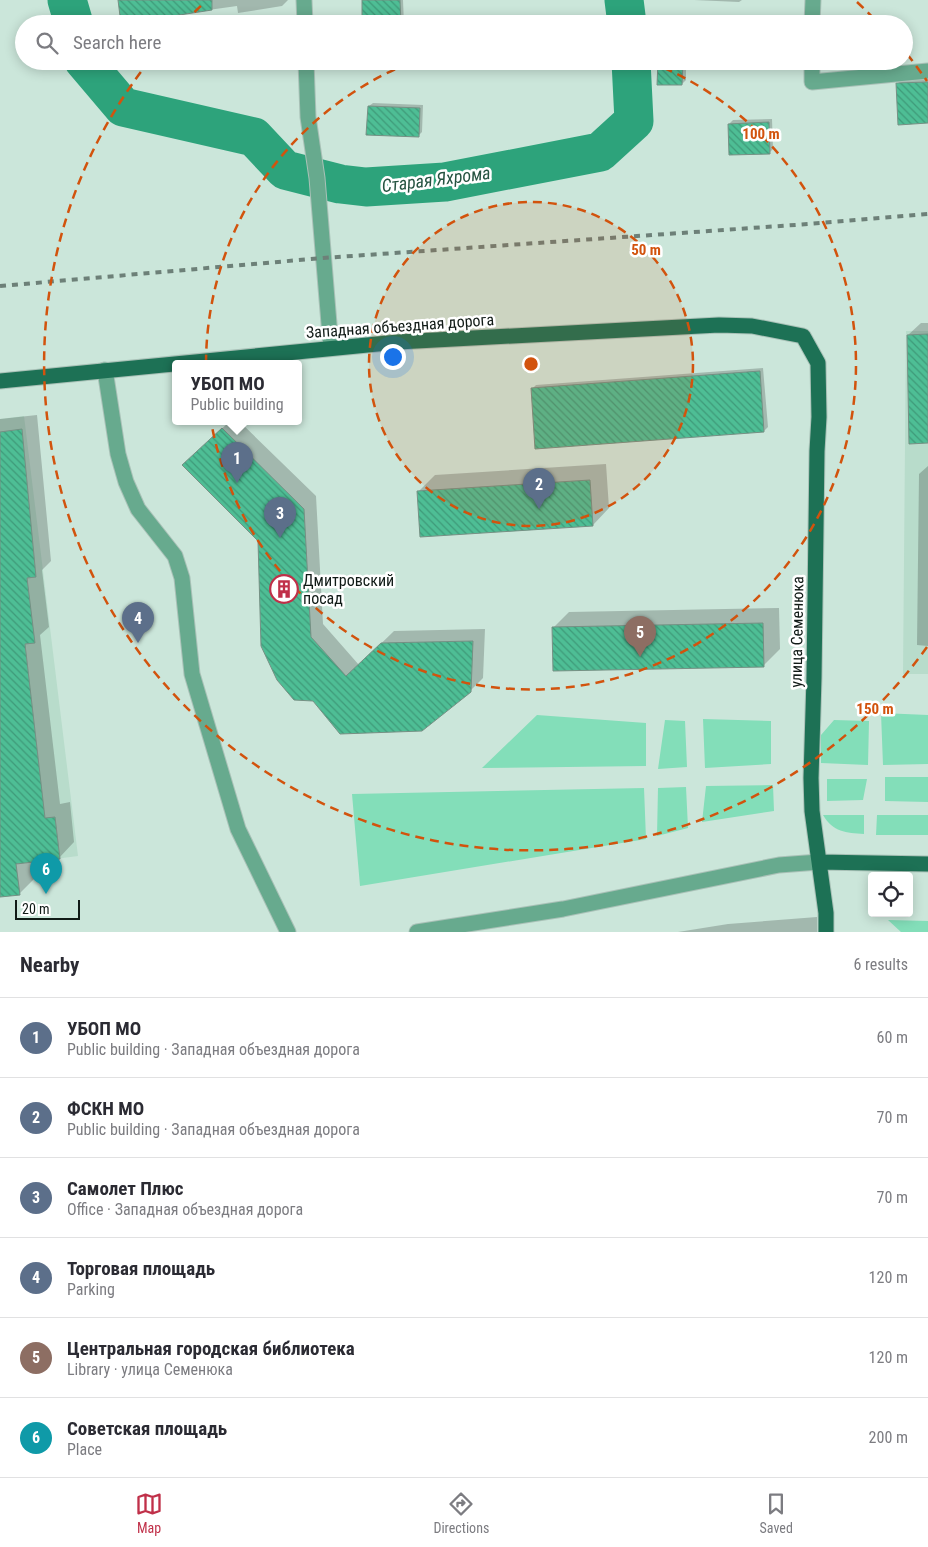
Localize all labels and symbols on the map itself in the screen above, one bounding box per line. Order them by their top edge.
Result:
text: 100 m [742,125,780,143]
water label: Старая Яхрома [380,162,492,196]
text: 50 m [631,241,661,259]
street label: Западная объездная дорога [305,310,495,342]
your location [380,344,406,370]
centre of rings [522,355,540,373]
pin: 1 [221,442,253,483]
pin: 2 [523,468,555,509]
pin: 3 [264,497,296,538]
place label: Дмитровский посад [303,571,394,608]
building icon: Дмитровский посад [269,574,299,604]
street label: улица Семенюка [787,576,807,688]
pin: 4 [122,602,154,643]
pin: 5 [624,616,656,657]
text: 150 m [856,700,894,718]
pin: 6 [30,853,62,894]
scale bar [15,897,80,920]

